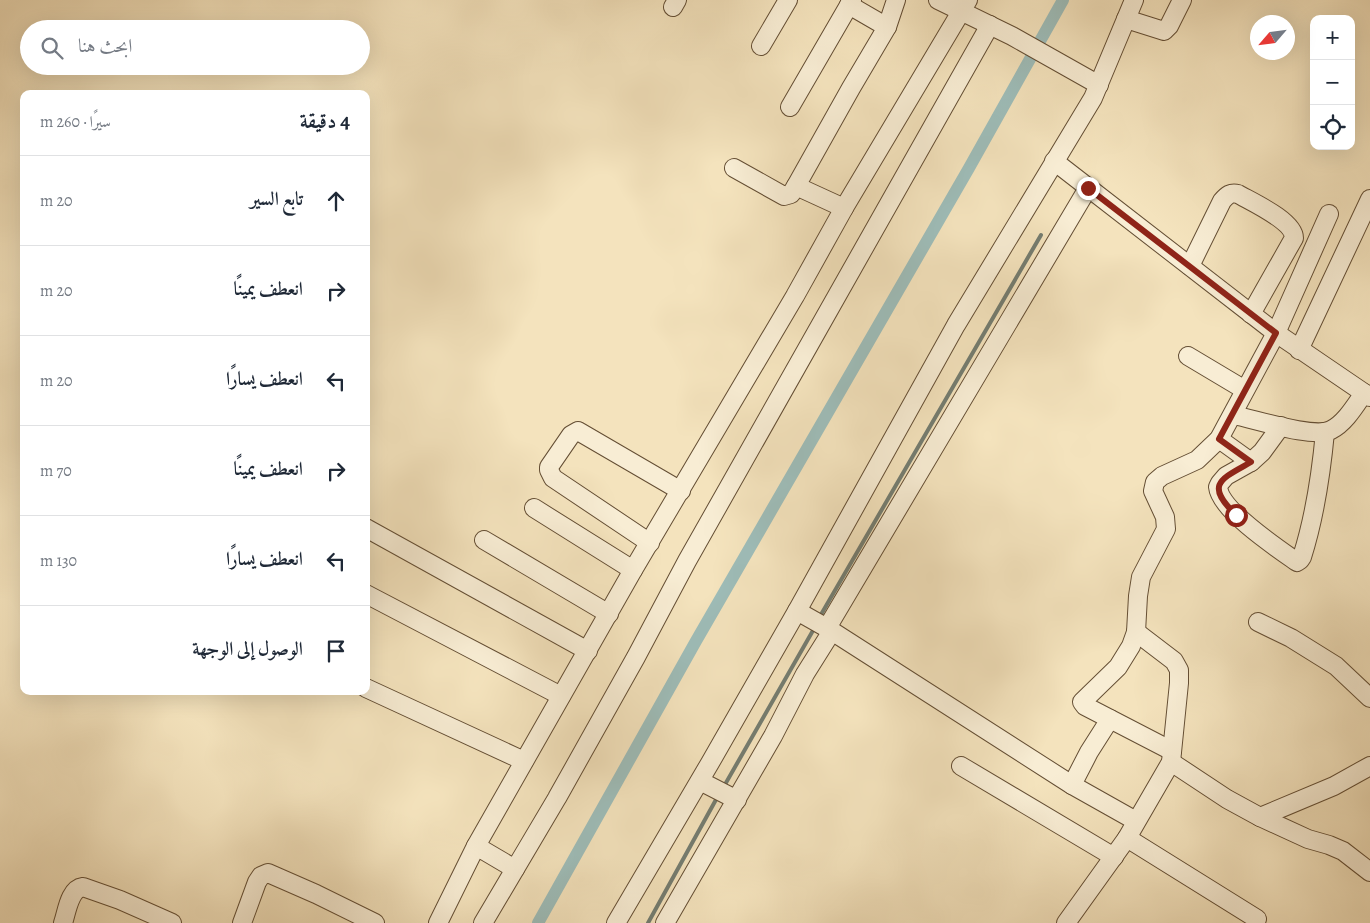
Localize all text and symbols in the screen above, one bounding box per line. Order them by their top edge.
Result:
north arrow [1250,15,1295,60]
map controls [1310,15,1355,150]
button: + [1310,15,1355,60]
search box [20,20,370,75]
text: ابحث هنا [78,33,132,59]
icon: search [38,34,66,62]
button: − [1310,60,1355,105]
button: locate [1310,105,1355,150]
text: 4 دقيقة [300,107,350,135]
text: سيرًا · 260 m [40,111,111,133]
route end [1077,177,1100,200]
text: تابع السير [250,186,303,212]
icon: ahead [322,187,350,215]
text: 20 m [40,190,73,212]
text: انعطف يمينًا [233,276,303,302]
icon: right [322,277,350,305]
text: 20 m [40,280,73,302]
text: انعطف يسارًا [226,366,303,392]
icon: left [322,367,350,395]
text: 20 m [40,370,73,392]
text: انعطف يمينًا [233,456,303,482]
icon: right [322,457,350,485]
text: 70 m [40,460,72,482]
route start [1225,504,1248,527]
text: انعطف يسارًا [226,546,303,572]
icon: left [322,547,350,575]
text: 130 m [40,550,77,572]
text: الوصول إلى الوجهة [192,636,303,662]
icon: arrive [322,637,350,665]

